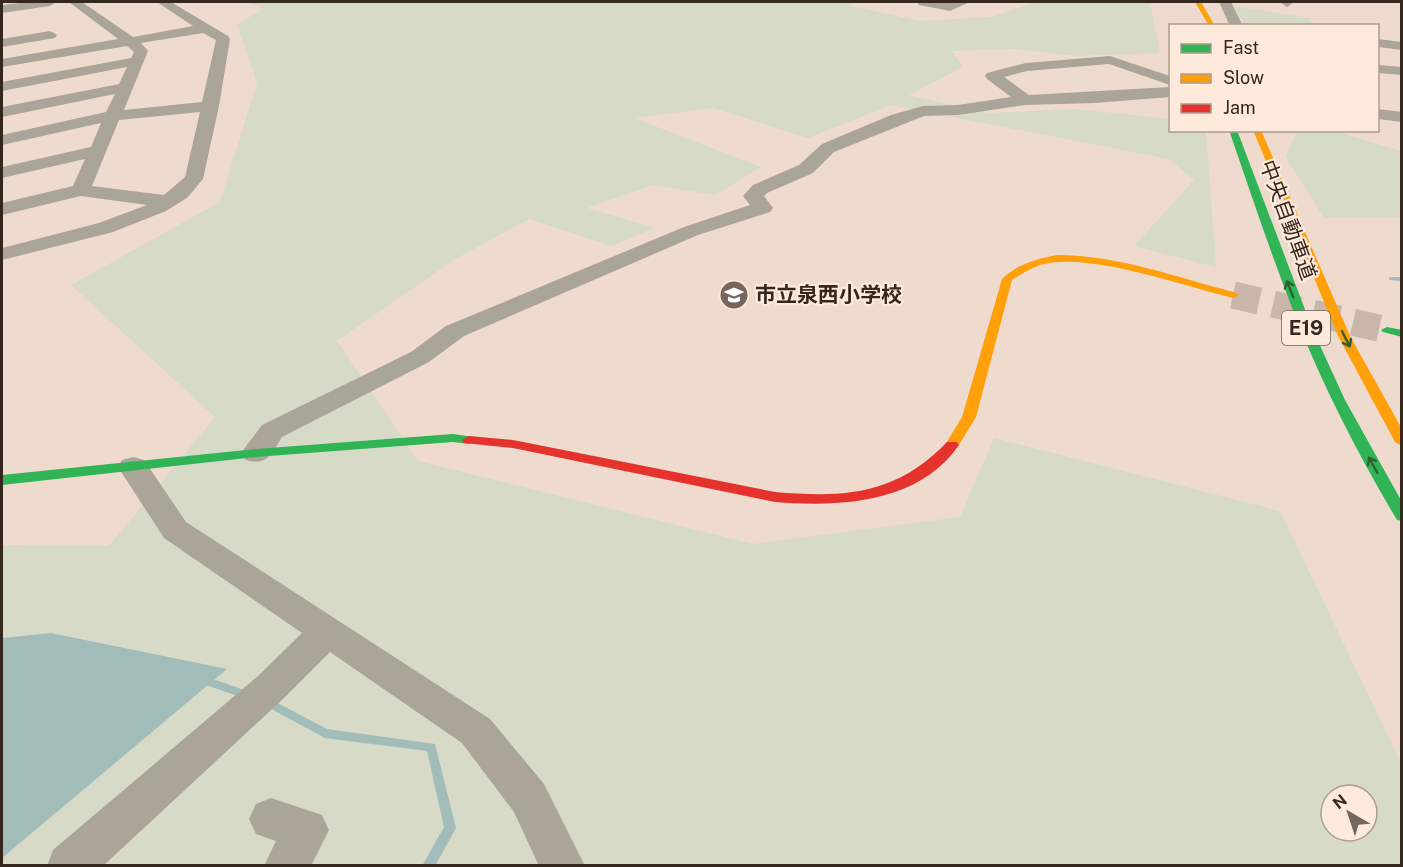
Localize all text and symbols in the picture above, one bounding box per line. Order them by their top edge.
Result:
legend [1169,24,1379,132]
text: Fast [1223,37,1259,58]
text: Slow [1223,67,1264,88]
text: Jam [1223,97,1256,118]
street label: 中央自動車道 [1255,156,1322,283]
school or university icon: 市立泉西小学校 [718,279,750,311]
one-way arrow [1284,280,1295,298]
place label: 市立泉西小学校 [755,282,902,307]
road number: E19 [1282,311,1330,345]
one-way arrow [1340,329,1352,347]
one-way arrow [1367,456,1378,474]
north arrow [1319,783,1379,843]
text: N [1329,790,1351,813]

